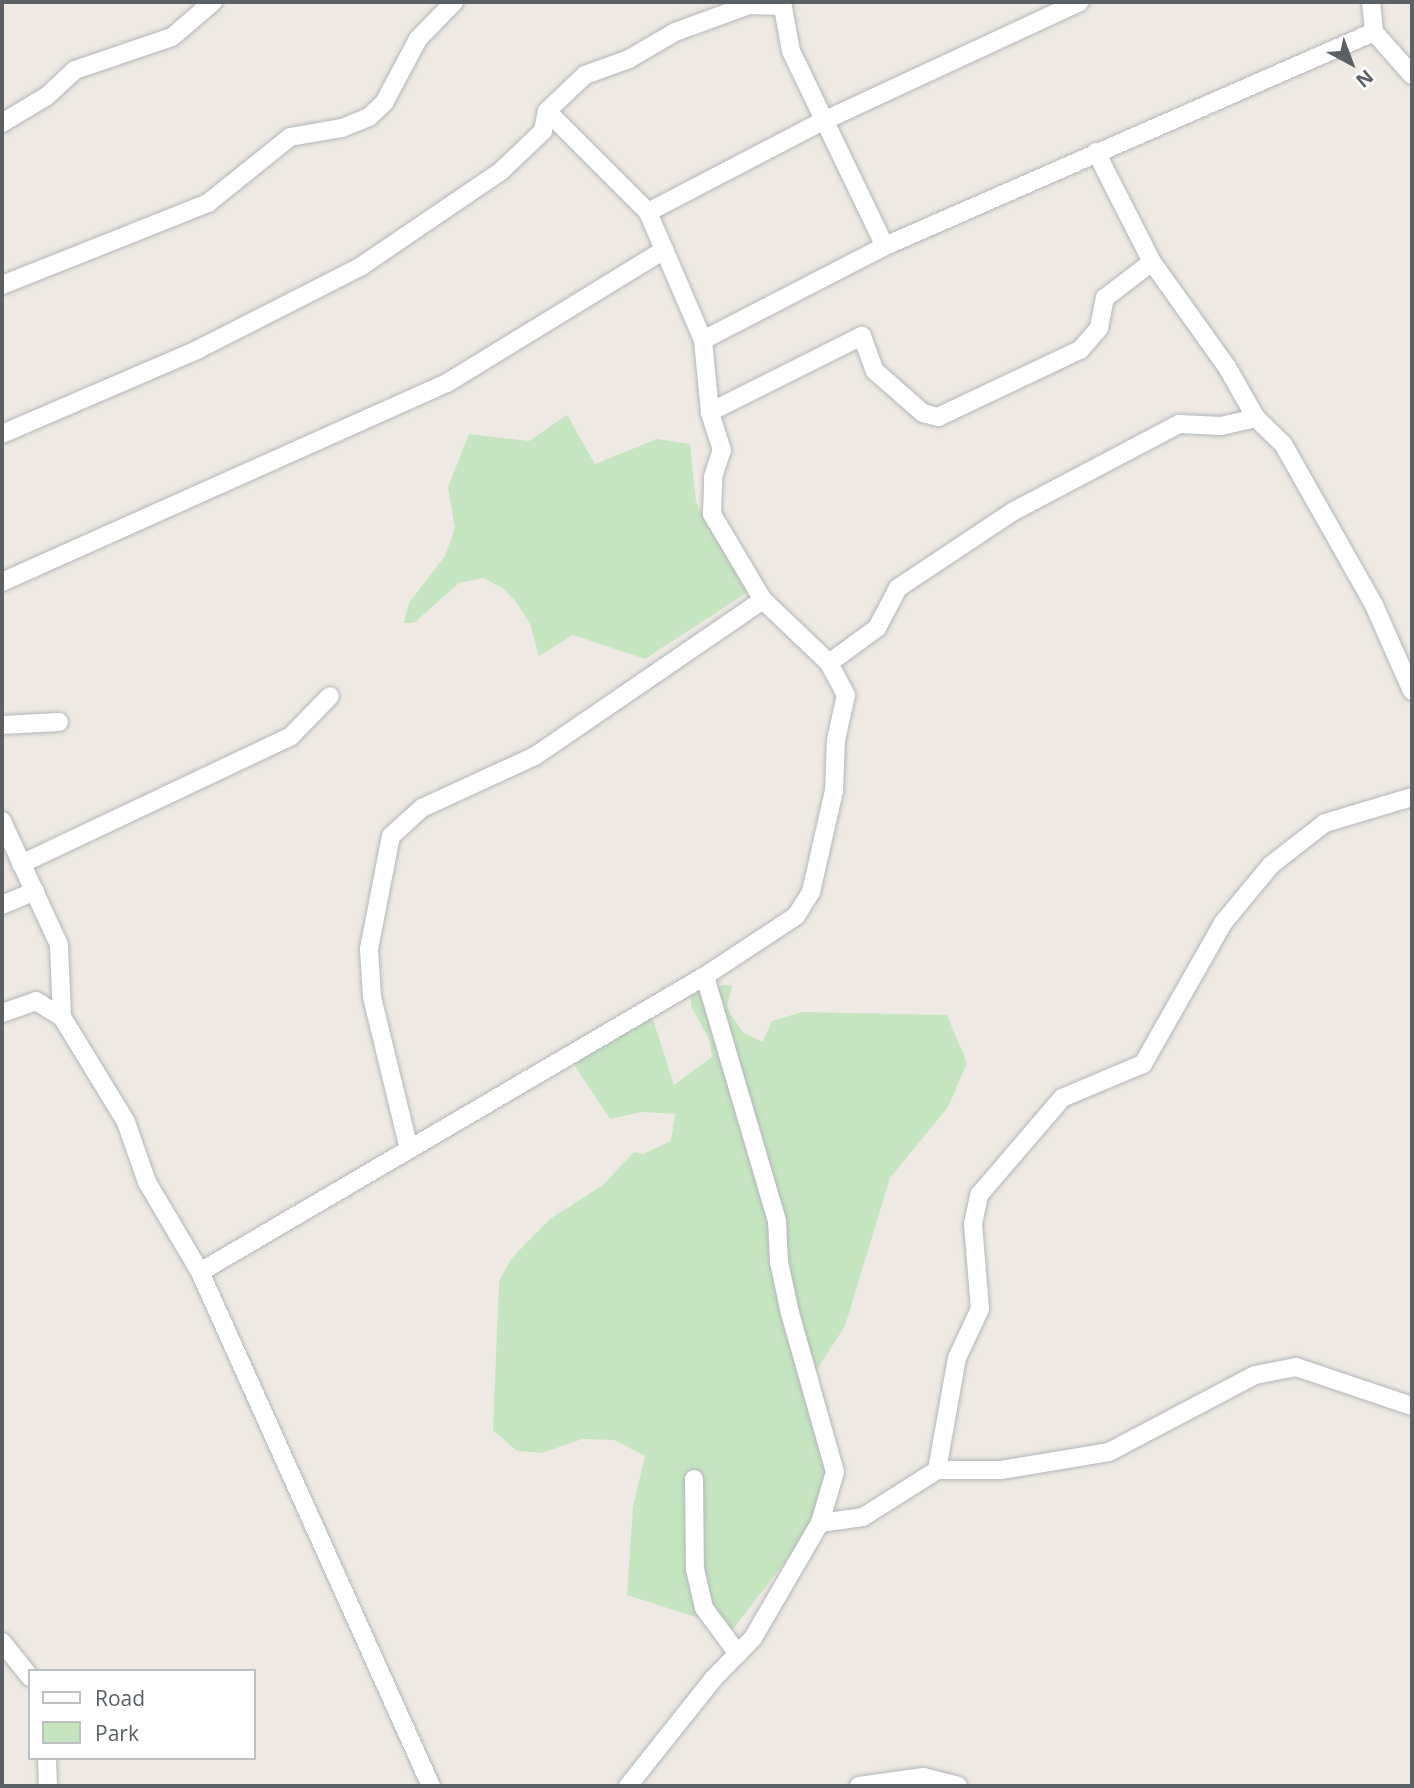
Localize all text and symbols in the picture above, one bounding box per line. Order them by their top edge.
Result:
north arrow [1316,28,1386,98]
text: N [1350,64,1379,94]
legend [28,1669,256,1760]
text: Road [95,1684,145,1712]
text: Park [95,1719,139,1747]

